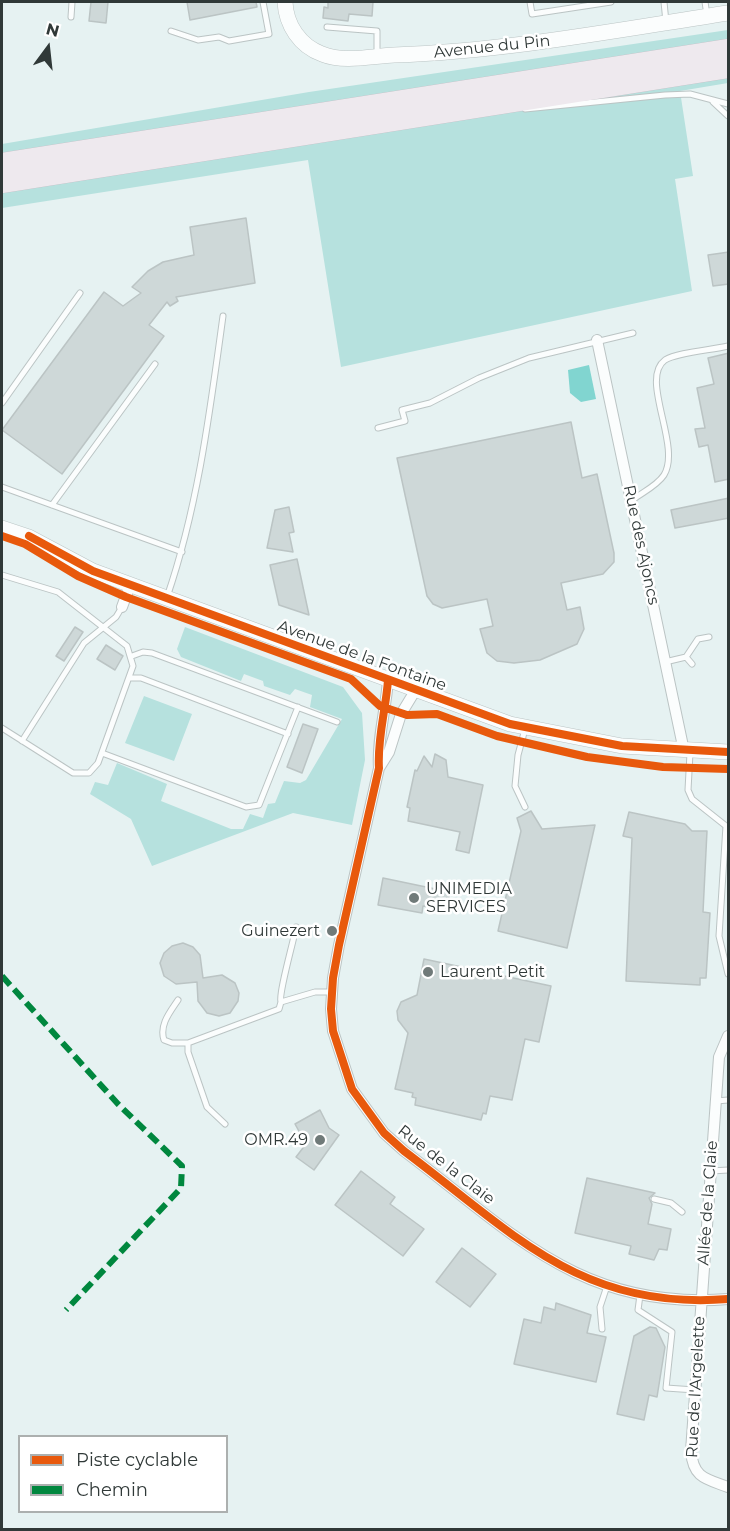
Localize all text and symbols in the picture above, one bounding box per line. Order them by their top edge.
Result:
north arrow [18,18,78,78]
text: N [44,19,61,41]
street label: Avenue du Pin [433,31,551,63]
street label: Rue des Ajoncs [619,483,663,607]
street label: Avenue de la Fontaine [275,616,449,696]
place label: UNIMEDIA SERVICES [426,879,512,917]
marker: UNIMEDIA SERVICES [407,891,421,905]
place label: Guinezert [241,921,320,941]
marker: Guinezert [325,924,339,938]
place label: Laurent Petit [440,962,545,982]
marker: Laurent Petit [421,965,435,979]
street label: Rue de la Claie [394,1121,498,1209]
place label: OMR.49 [244,1130,308,1150]
marker: OMR.49 [313,1133,327,1147]
street label: Allée de la Claie [694,1140,722,1266]
street label: Rue de l'Argelette [683,1316,709,1458]
legend [18,1435,228,1513]
text: Piste cyclable [76,1449,198,1471]
text: Chemin [76,1479,148,1501]

